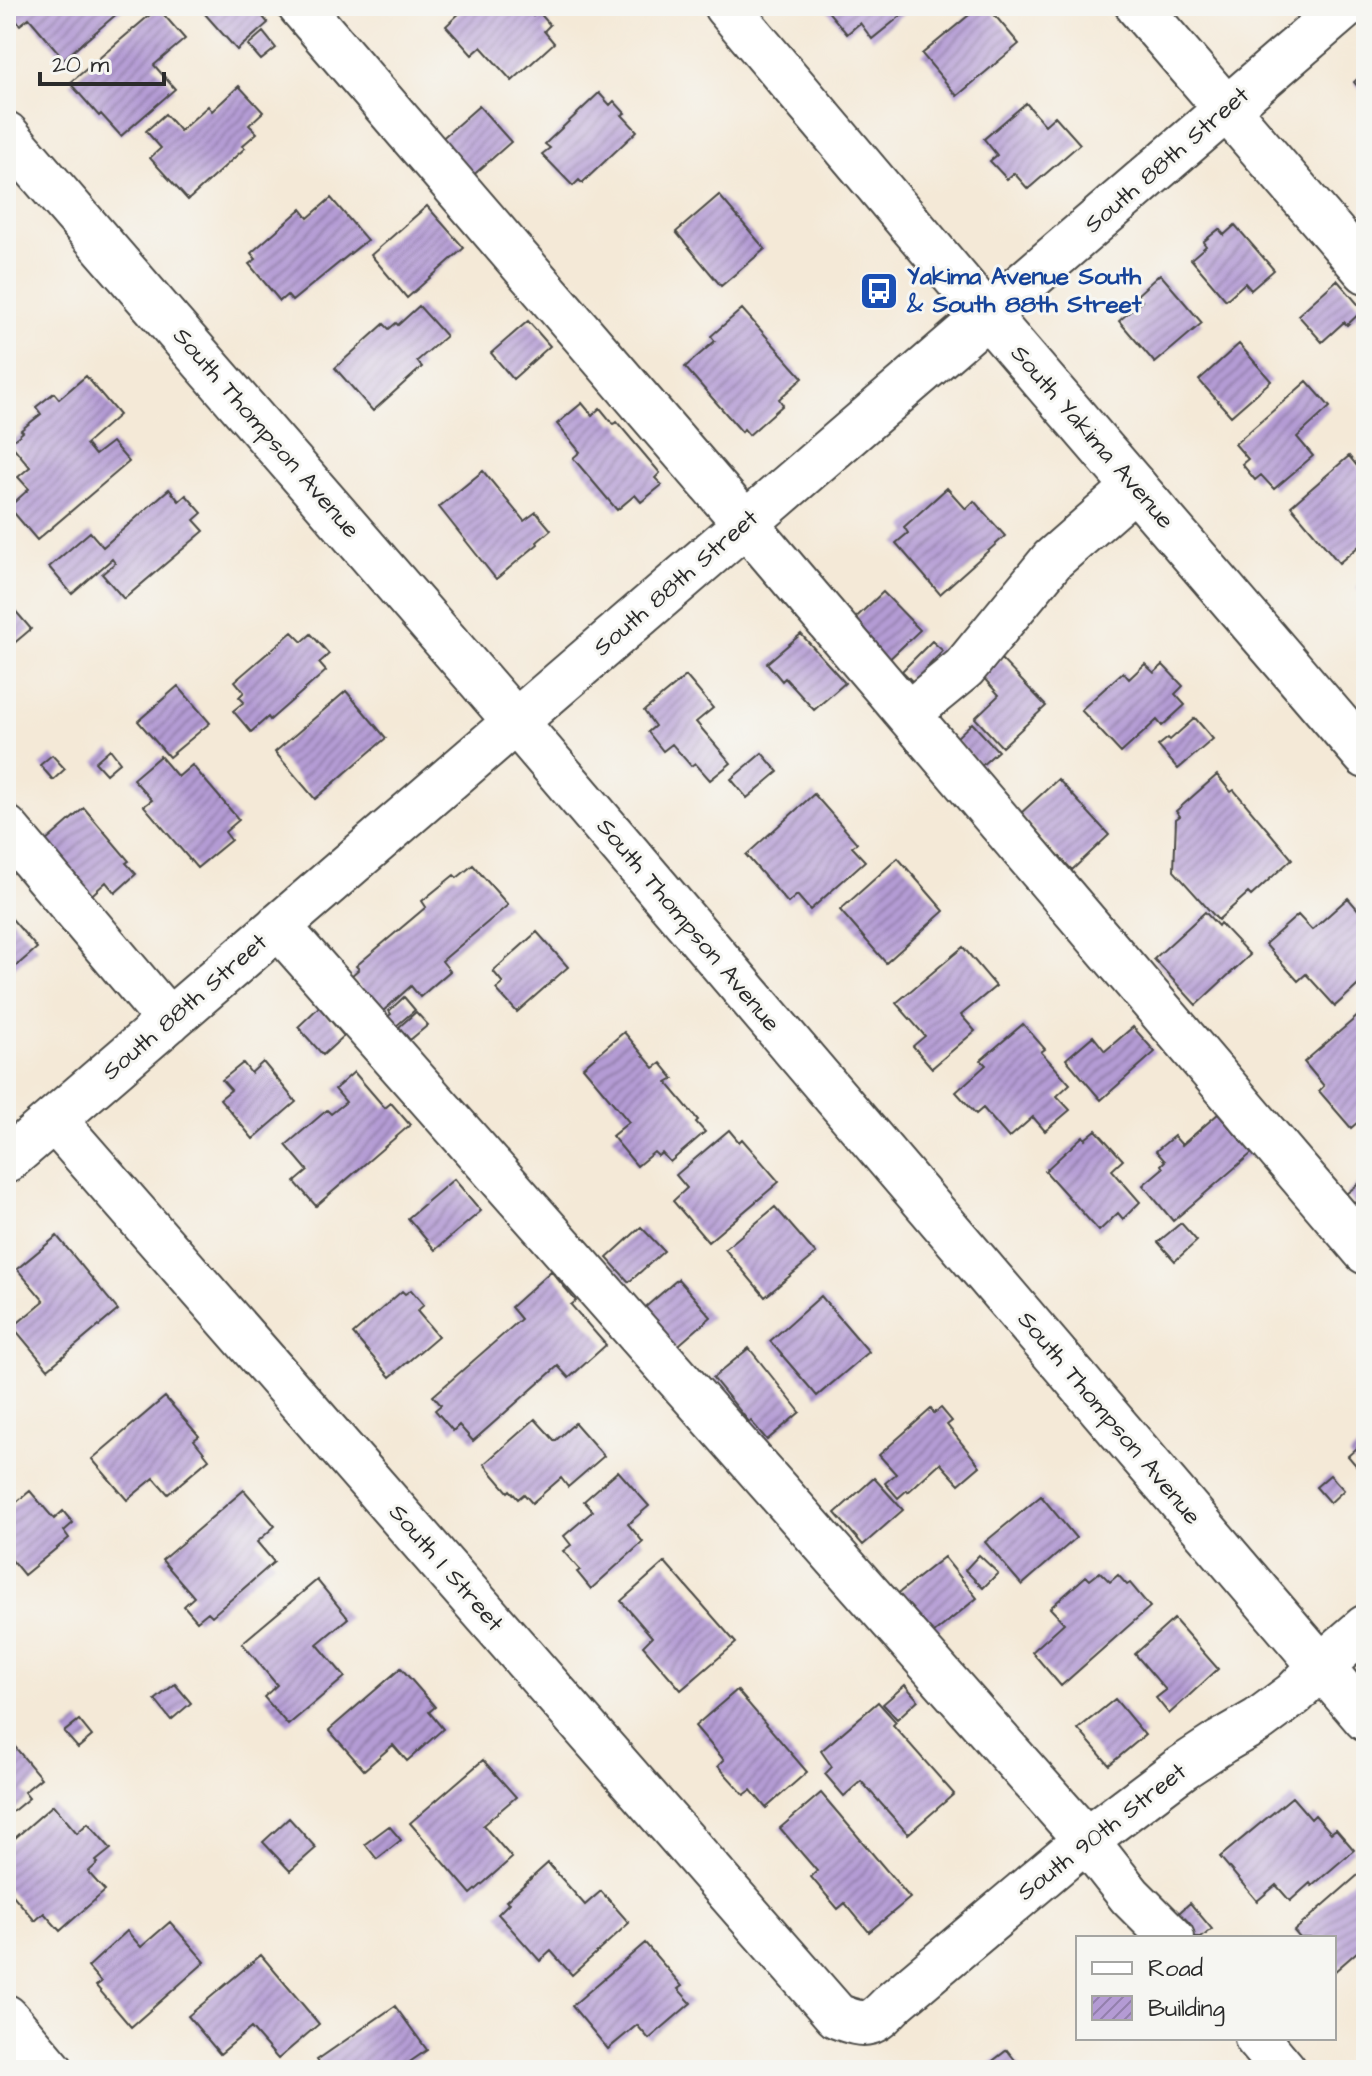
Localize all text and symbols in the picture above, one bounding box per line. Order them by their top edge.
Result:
scale bar [40,36,164,86]
text: 20 m [52,48,109,82]
street label: South 88th Street [1077,79,1257,241]
place label: Yakima Avenue South & South 88th Street [906,260,1142,322]
bus stop icon: Yakima Avenue South & South 88th Street [858,270,900,312]
street label: South Thompson Avenue [165,320,367,546]
street label: South Yakima Avenue [1002,337,1182,537]
street label: South 88th Street [586,502,766,664]
street label: South Thompson Avenue [588,811,788,1039]
street label: South 88th Street [95,926,275,1088]
street label: South Thompson Avenue [1009,1304,1209,1532]
street label: South I Street [381,1497,511,1640]
street label: South 90th Street [1010,1755,1194,1909]
legend [1076,1936,1336,2040]
text: Road [1148,1952,1203,1986]
text: Building [1148,1992,1225,2027]

